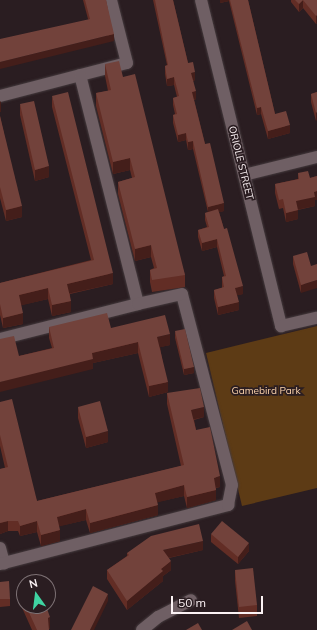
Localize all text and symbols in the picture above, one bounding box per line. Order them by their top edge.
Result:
street label: ORIOLE STREET [226,125,256,201]
park label: Gamebird Park [231,385,301,397]
north arrow [16,574,56,614]
text: N [28,576,39,591]
scale bar [173,588,265,614]
text: 50 m [178,595,206,610]

